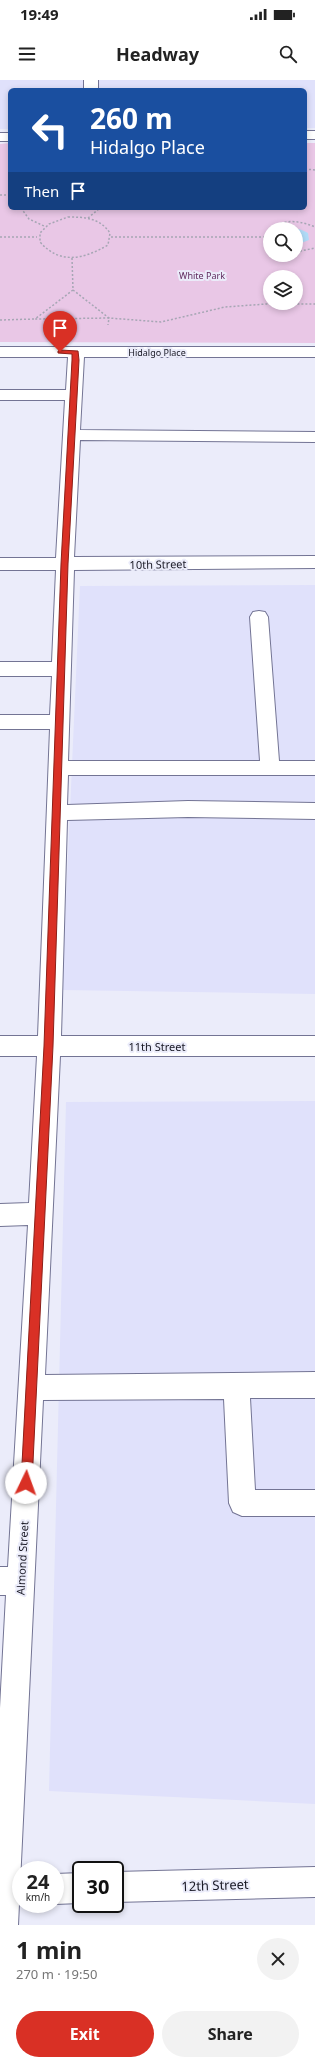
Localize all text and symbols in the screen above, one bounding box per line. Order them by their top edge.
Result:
text: 19:49 [20,4,59,24]
text: Headway [116,42,199,66]
icon: menu [16,43,38,65]
icon: search [277,43,299,65]
text: 260 m [90,99,173,137]
icon: left [24,104,76,156]
text: Hidalgo Place [90,135,205,159]
icon: arrive [67,180,89,202]
text: Then [24,181,59,201]
map controls [263,222,303,310]
button: search [263,222,303,262]
park label: White Park [179,269,225,282]
button: layers [263,270,303,310]
pin [43,311,77,352]
icon: arrive [49,317,71,339]
street label: Hidalgo Place [128,346,186,359]
street label: 10th Street [129,556,187,572]
street label: 11th Street [129,1039,185,1054]
position arrow [5,1462,47,1504]
street label: Almond Street [13,1521,31,1595]
speed limit sign: 30 [72,1861,124,1913]
text: 24 [27,1868,49,1895]
street label: 12th Street [181,1875,249,1895]
text: km/h [26,1890,50,1904]
text: 1 min [16,1933,82,1966]
button: close [257,1938,299,1980]
text: 270 m · 19:50 [16,1965,97,1983]
button: Exit [16,2011,154,2057]
button: Share [162,2011,299,2057]

